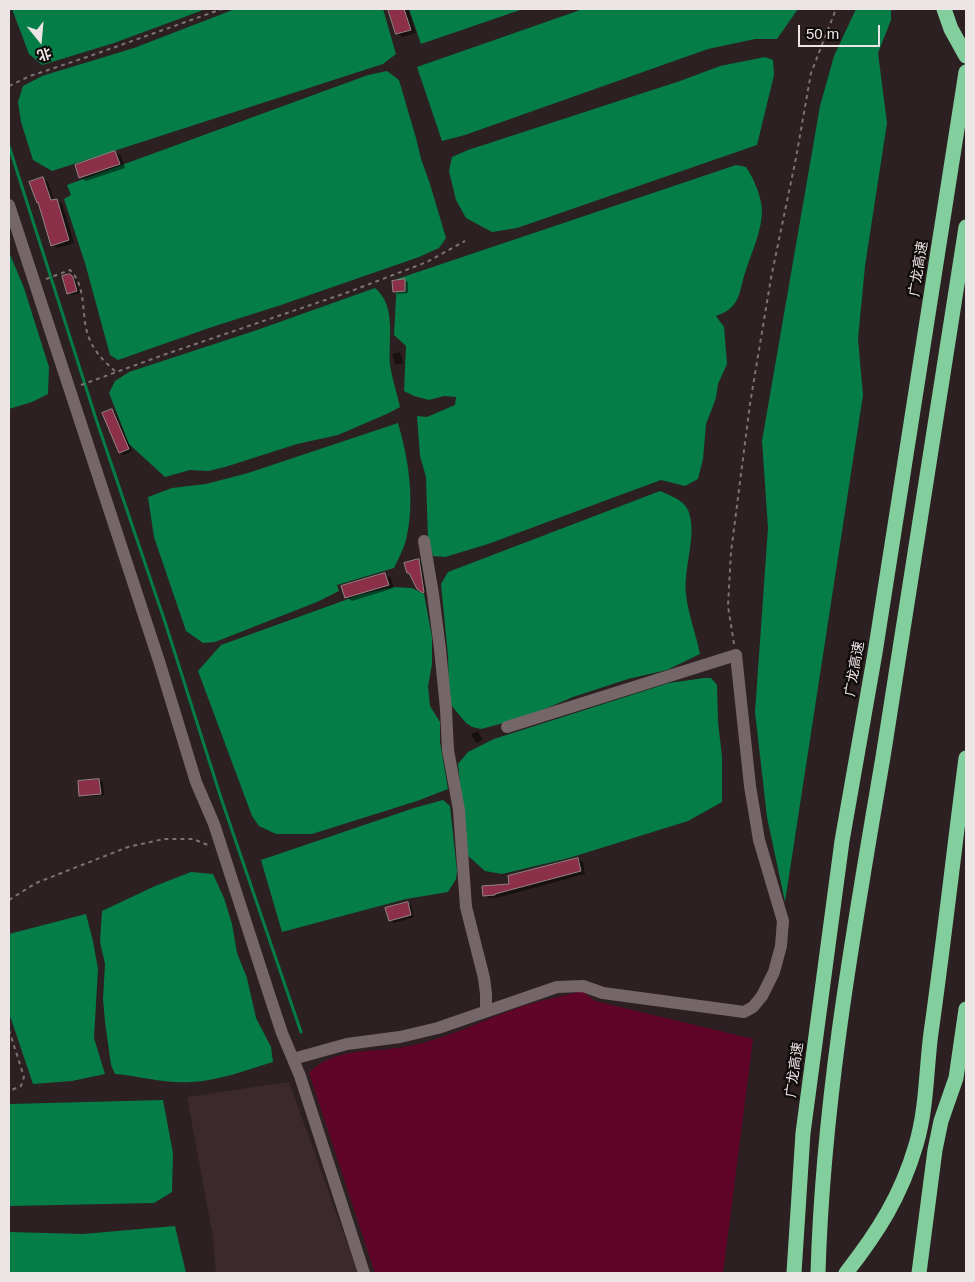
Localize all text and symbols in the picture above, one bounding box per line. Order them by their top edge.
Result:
north arrow [15,15,65,65]
scale bar [800,15,882,47]
text: 50 m [806,25,839,42]
text: 北 [35,45,53,64]
street label: 广龙高速 [906,240,932,298]
street label: 广龙高速 [842,640,868,698]
street label: 广龙高速 [783,1041,807,1099]

